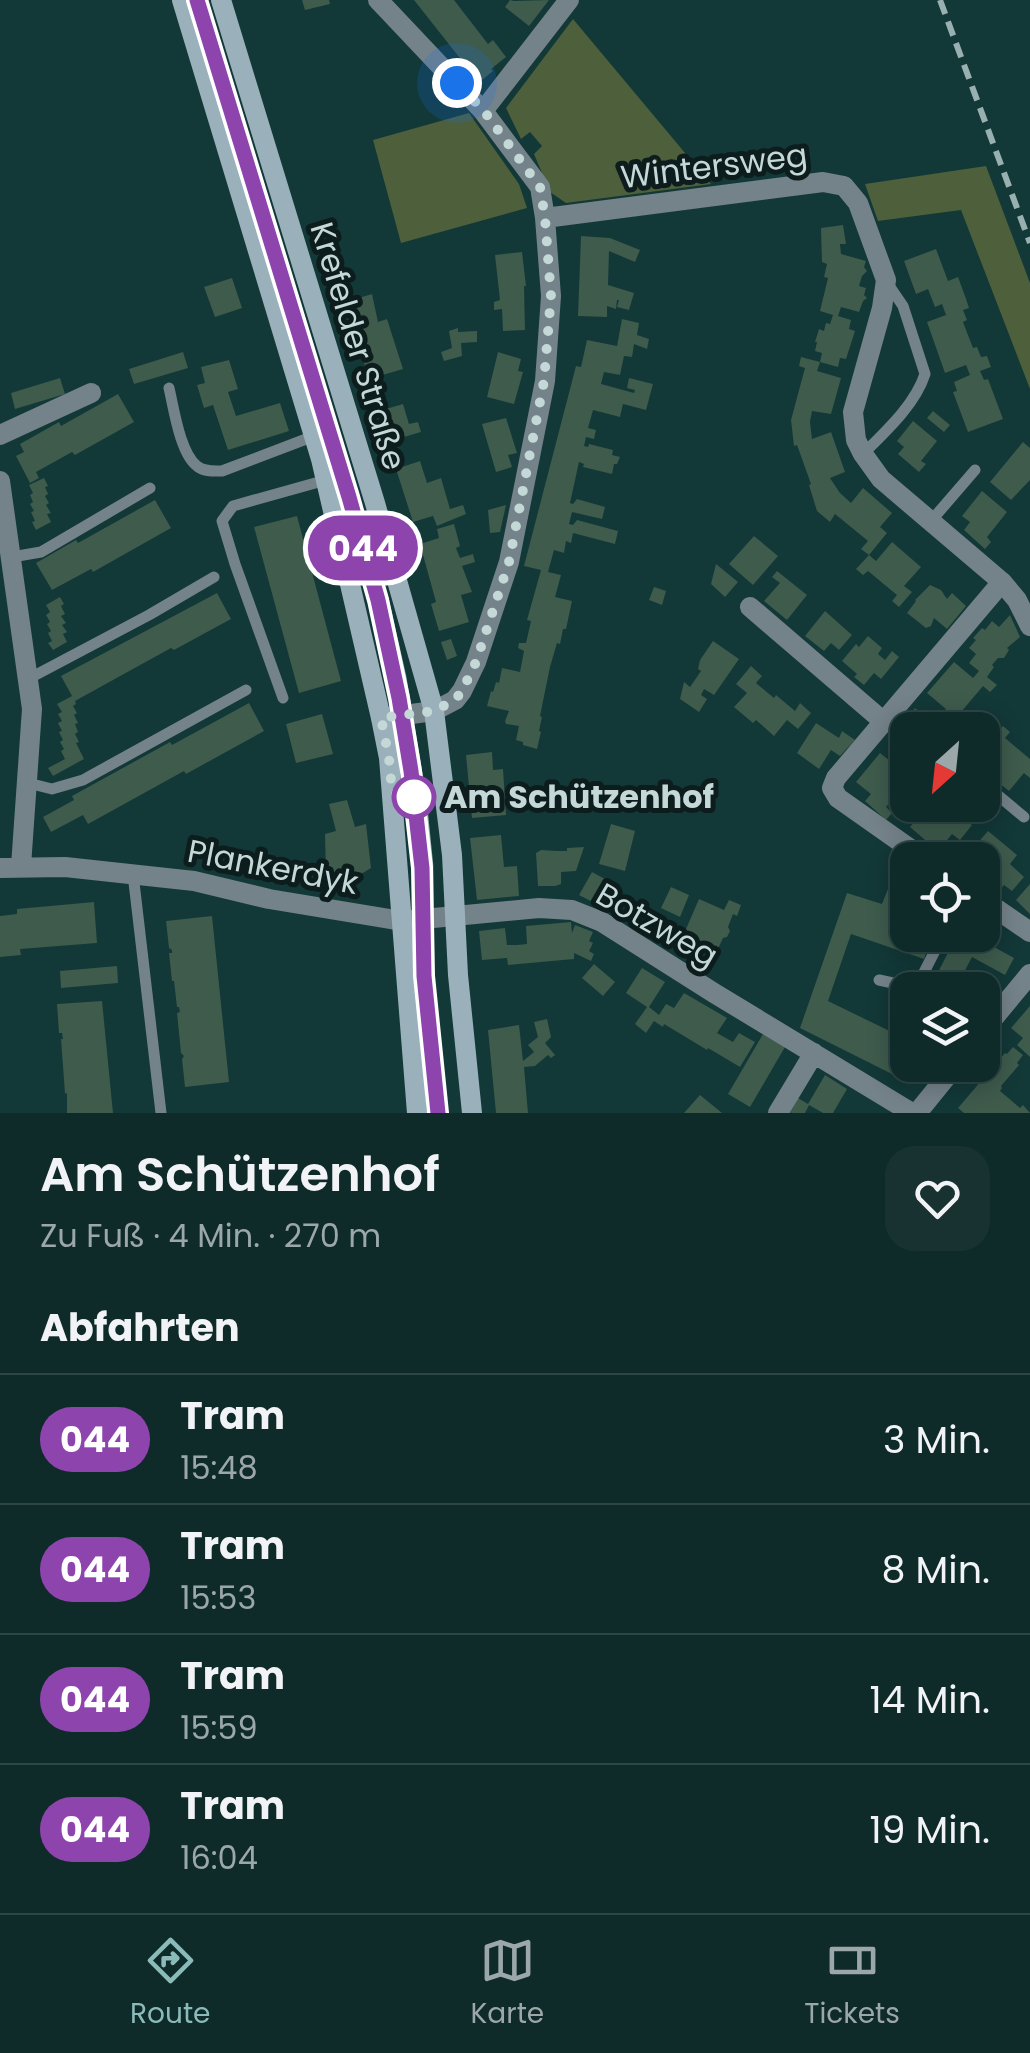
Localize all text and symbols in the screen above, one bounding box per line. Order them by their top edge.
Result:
your location [432,58,482,108]
street label: Wintersweg [618,132,810,199]
street label: Krefelder Straße [299,216,418,475]
line badge: 044 [306,516,420,580]
text: 044 [328,524,398,573]
north arrow [890,712,1000,822]
map controls [890,712,1000,1082]
place label: Am Schützenhof [444,774,714,819]
marker: Am Schützenhof [393,776,435,818]
street label: Plankerdyk [184,828,363,905]
button: locate [890,842,1000,952]
street label: Botzweg [588,872,727,978]
button: layers [890,972,1000,1082]
text: Am Schützenhof [40,1141,440,1208]
button: heart [885,1146,990,1251]
text: Zu Fuß · 4 Min. · 270 m [40,1213,381,1258]
text: Abfahrten [40,1301,240,1354]
text: Tram [180,1389,285,1442]
text: 3 Min. [883,1413,990,1466]
text: 044 [60,1415,130,1464]
text: 15:48 [180,1445,258,1490]
text: Tram [180,1519,285,1572]
text: 8 Min. [882,1543,990,1596]
text: 044 [60,1545,130,1594]
text: 15:53 [180,1575,256,1620]
text: Tram [180,1649,285,1702]
text: 14 Min. [869,1673,990,1726]
text: 044 [60,1675,130,1724]
text: 15:59 [180,1705,258,1750]
text: Tram [180,1779,285,1832]
text: 19 Min. [869,1803,990,1856]
text: 044 [60,1805,130,1854]
text: 16:04 [180,1835,258,1880]
tab: Route [130,1933,210,2035]
tab: Karte [471,1933,544,2035]
tab: Tickets [804,1933,900,2035]

